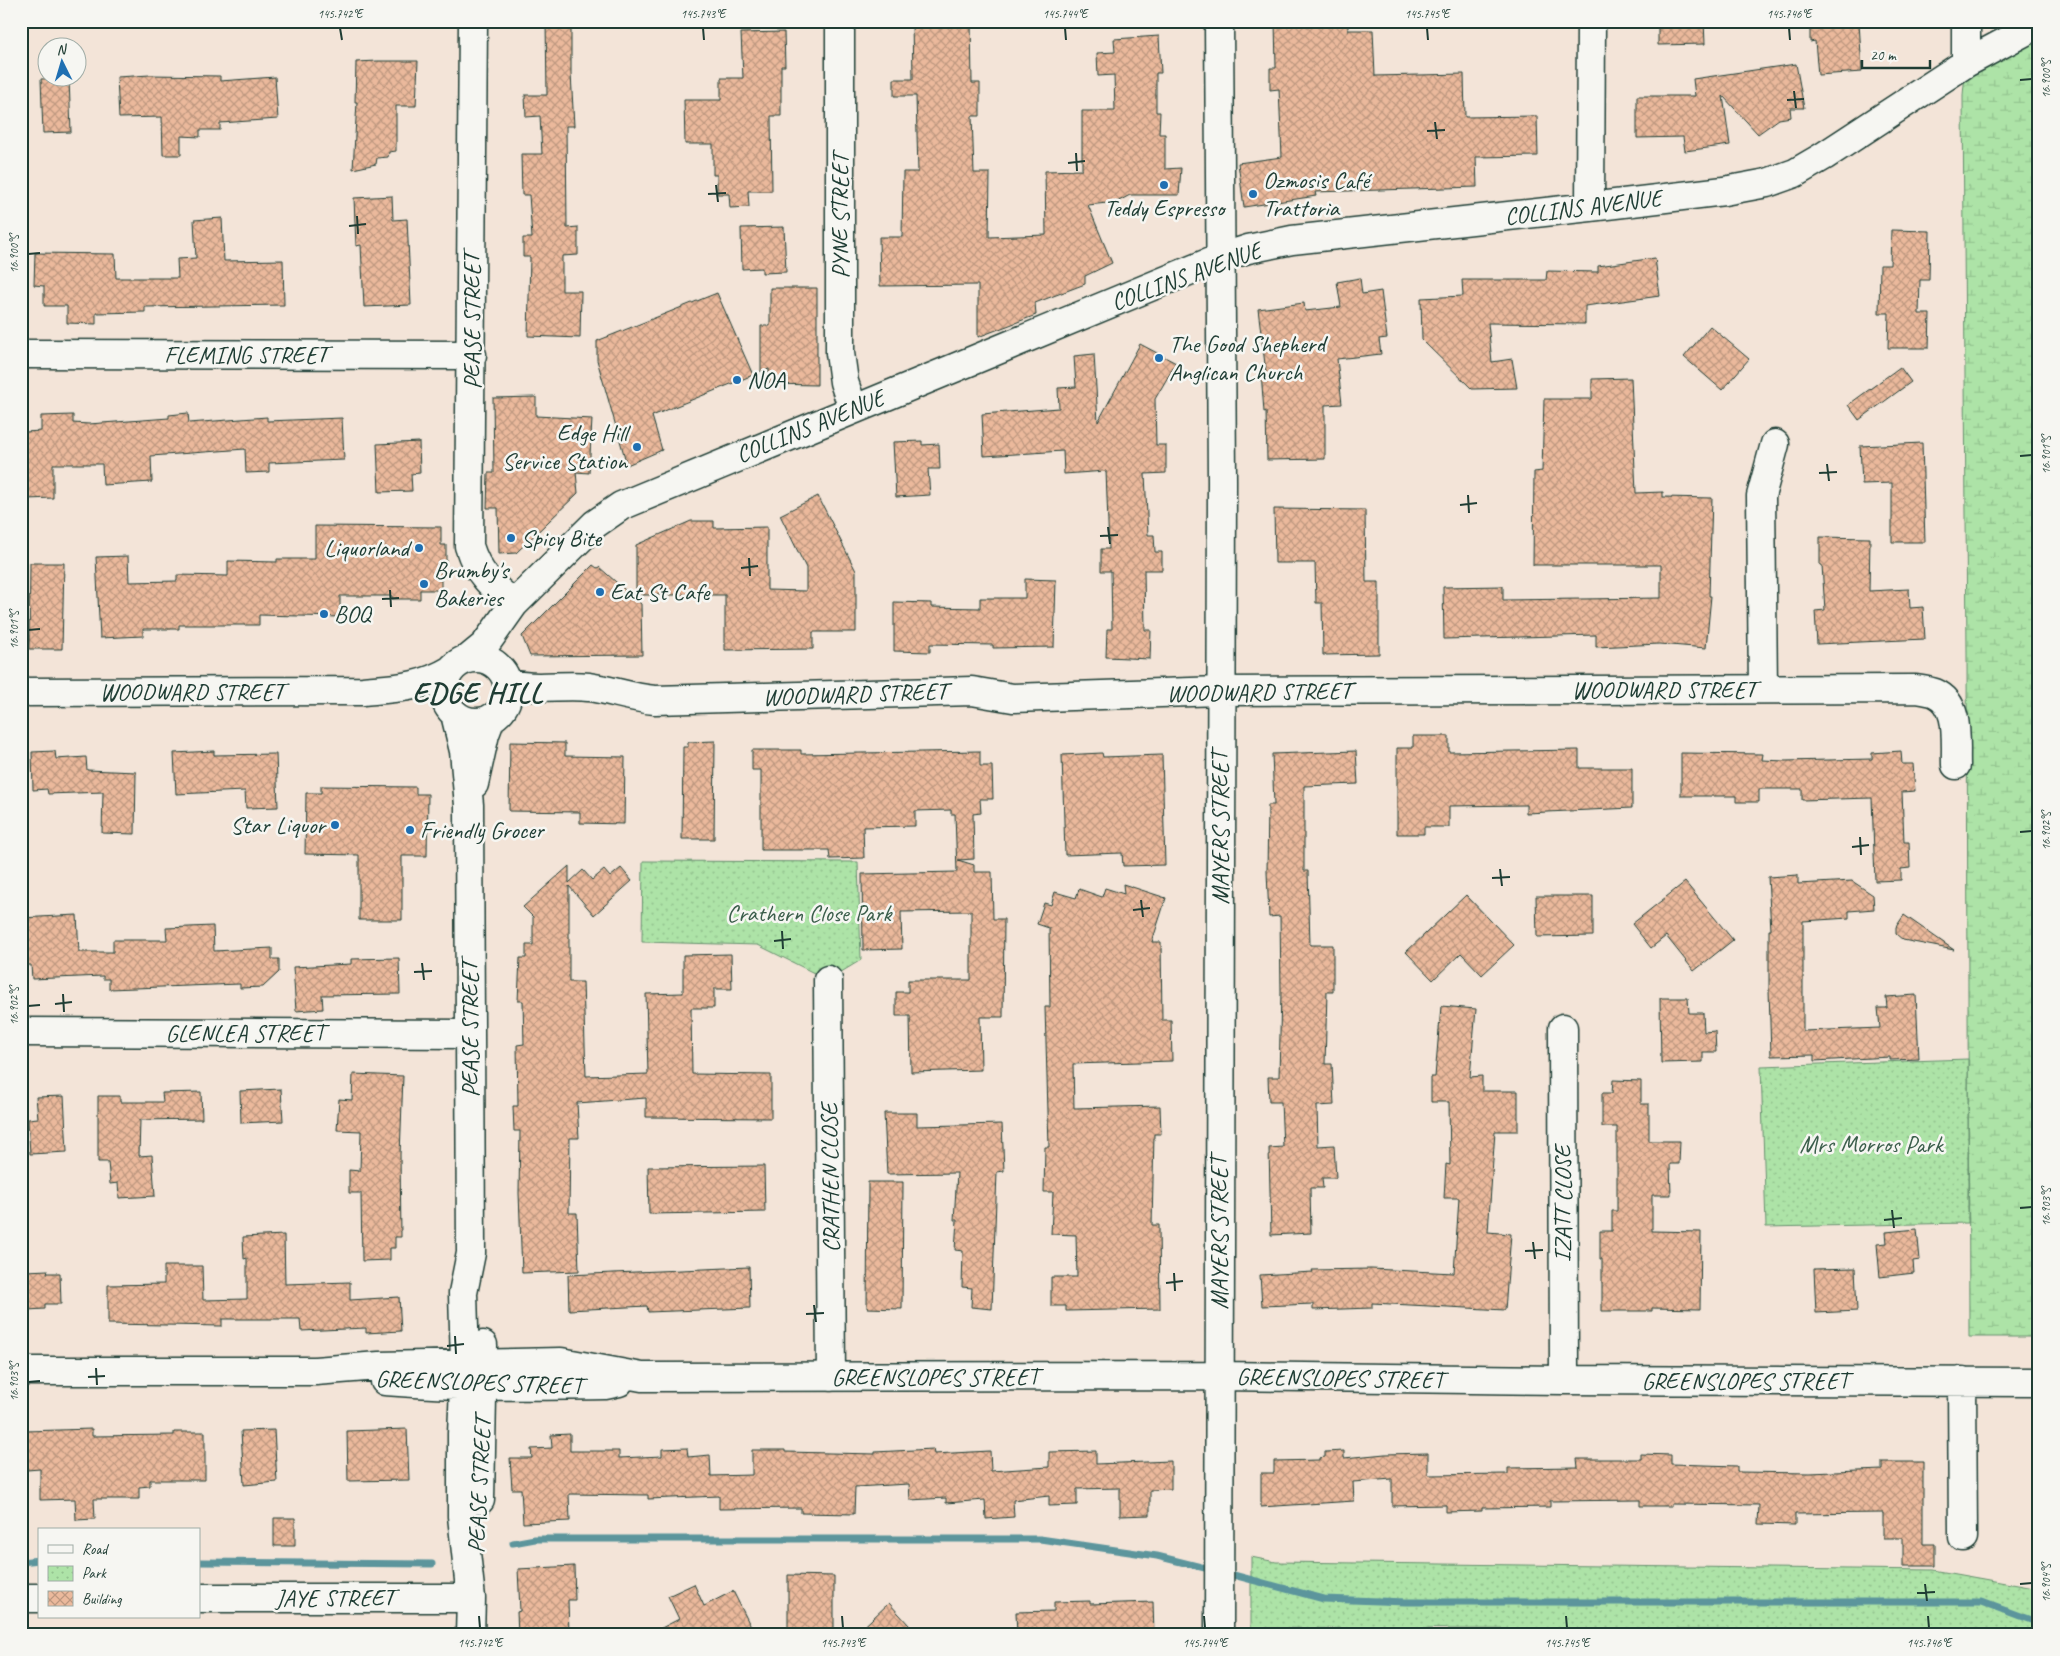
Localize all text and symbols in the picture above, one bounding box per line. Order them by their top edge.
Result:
text: 145.742°E [318,6,364,22]
text: 145.743°E [681,6,727,22]
text: 145.744°E [1043,6,1089,22]
text: 145.745°E [1405,6,1451,22]
text: 145.746°E [1767,6,1813,22]
north arrow [38,38,88,88]
scale bar [1862,38,1930,70]
text: N [56,40,68,58]
text: 20 m [1870,46,1897,65]
text: 16.900°S [2038,58,2054,98]
street label: PYNE STREET [825,148,855,279]
place label: Ozmosis Café Trattoria [1263,165,1373,223]
marker: Teddy Espresso [1158,179,1170,191]
street label: COLLINS AVENUE [1503,182,1666,231]
marker: Ozmosis Café Trattoria [1247,188,1259,200]
place label: Teddy Espresso [1104,193,1227,223]
text: 16.900°S [6,233,22,273]
street label: COLLINS AVENUE [1107,234,1268,317]
street label: PEASE STREET [457,247,487,389]
place label: The Good Shepherd Anglican Church [1169,329,1328,387]
street label: FLEMING STREET [164,340,334,370]
marker: The Good Shepherd Anglican Church [1153,352,1165,364]
place label: NOA [747,365,786,395]
marker: NOA [731,374,743,386]
street label: COLLINS AVENUE [731,382,891,469]
place label: Edge Hill Service Station [502,418,631,476]
text: 16.901°S [2038,434,2054,474]
marker: Edge Hill Service Station [631,441,643,453]
place label: Spicy Bite [521,523,603,553]
marker: Spicy Bite [505,532,517,544]
place label: Liquorland [324,533,413,563]
marker: Liquorland [413,542,425,554]
place label: Brumby's Bakeries [434,555,511,613]
place label: Eat St Cafe [610,577,711,607]
marker: Brumby's Bakeries [418,578,430,590]
marker: Eat St Cafe [594,586,606,598]
place label: BOQ [334,599,372,629]
marker: BOQ [318,608,330,620]
text: 16.901°S [6,609,22,649]
district label: EDGE HILL [413,674,544,711]
street label: WOODWARD STREET [1166,675,1358,709]
street label: WOODWARD STREET [1572,675,1762,705]
street label: WOODWARD STREET [762,676,954,712]
street label: WOODWARD STREET [100,677,290,707]
street label: MAYERS STREET [1205,746,1235,904]
place label: Star Liquor [230,810,327,840]
text: 16.902°S [2038,810,2054,850]
place label: Friendly Grocer [420,815,546,845]
marker: Star Liquor [329,819,341,831]
marker: Friendly Grocer [404,824,416,836]
park label: Crathern Close Park [727,898,894,928]
street label: PEASE STREET [455,955,485,1097]
text: 16.902°S [6,985,22,1025]
street label: GLENLEA STREET [166,1018,330,1048]
street label: CRATHEN CLOSE [814,1100,846,1253]
park label: Mrs Morros Park [1800,1129,1945,1159]
street label: IZATT CLOSE [1548,1142,1578,1262]
street label: MAYERS STREET [1204,1151,1234,1309]
text: 16.903°S [2038,1186,2054,1226]
text: 16.903°S [6,1361,22,1401]
street label: GREENSLOPES STREET [1236,1361,1450,1395]
street label: GREENSLOPES STREET [831,1362,1045,1392]
street label: GREENSLOPES STREET [375,1363,589,1401]
street label: GREENSLOPES STREET [1641,1366,1855,1396]
street label: PEASE STREET [460,1410,498,1554]
legend [38,1528,200,1618]
text: Road [82,1540,109,1559]
text: 16.904°S [2038,1562,2054,1602]
text: Park [82,1564,107,1583]
street label: JAYE STREET [274,1583,401,1613]
text: Building [82,1590,122,1609]
text: 145.742°E [458,1635,504,1651]
text: 145.743°E [821,1635,867,1651]
text: 145.744°E [1183,1635,1229,1651]
text: 145.745°E [1545,1635,1591,1651]
text: 145.746°E [1907,1635,1953,1651]

